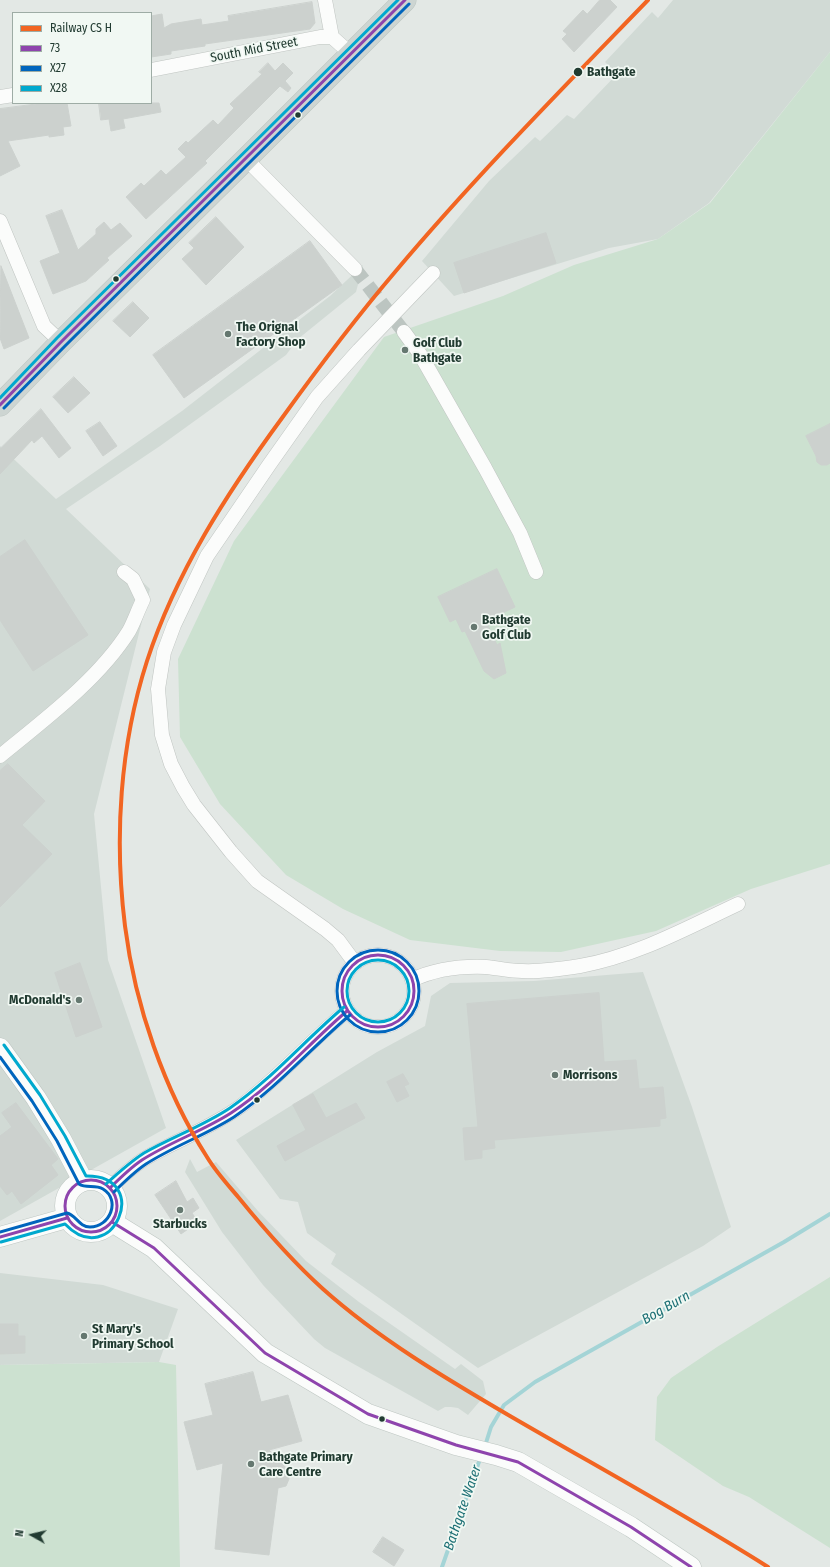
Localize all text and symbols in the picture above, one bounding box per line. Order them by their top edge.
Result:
legend [12,12,152,104]
text: Railway CS H [50,21,112,35]
street label: South Mid Street [209,34,299,66]
text: 73 [50,41,60,55]
text: X27 [50,61,66,75]
place label: Bathgate [587,64,636,80]
marker: Bathgate [572,66,584,78]
text: X28 [50,81,67,95]
unlabelled marker [293,110,303,120]
unlabelled marker [111,274,121,284]
place label: The Orignal Factory Shop [236,319,306,350]
marker: The Orignal Factory Shop [223,329,233,339]
place label: Golf Club Bathgate [413,335,462,366]
marker: Golf Club Bathgate [400,345,410,355]
place label: Bathgate Golf Club [482,612,531,643]
marker: Bathgate Golf Club [469,622,479,632]
place label: McDonald's [9,992,71,1008]
marker: McDonald's [74,995,84,1005]
place label: Morrisons [563,1067,617,1083]
marker: Morrisons [550,1070,560,1080]
unlabelled marker [252,1095,262,1105]
marker: Starbucks [175,1205,185,1215]
place label: Starbucks [153,1216,207,1232]
water label: Bog Burn [639,1288,693,1328]
place label: St Mary's Primary School [92,1321,174,1352]
marker: St Mary's Primary School [79,1331,89,1341]
unlabelled marker [377,1414,387,1424]
place label: Bathgate Primary Care Centre [259,1449,353,1480]
marker: Bathgate Primary Care Centre [246,1459,256,1469]
water label: Bathgate Water [441,1463,485,1553]
north arrow [12,1515,52,1555]
text: N [13,1529,27,1537]

